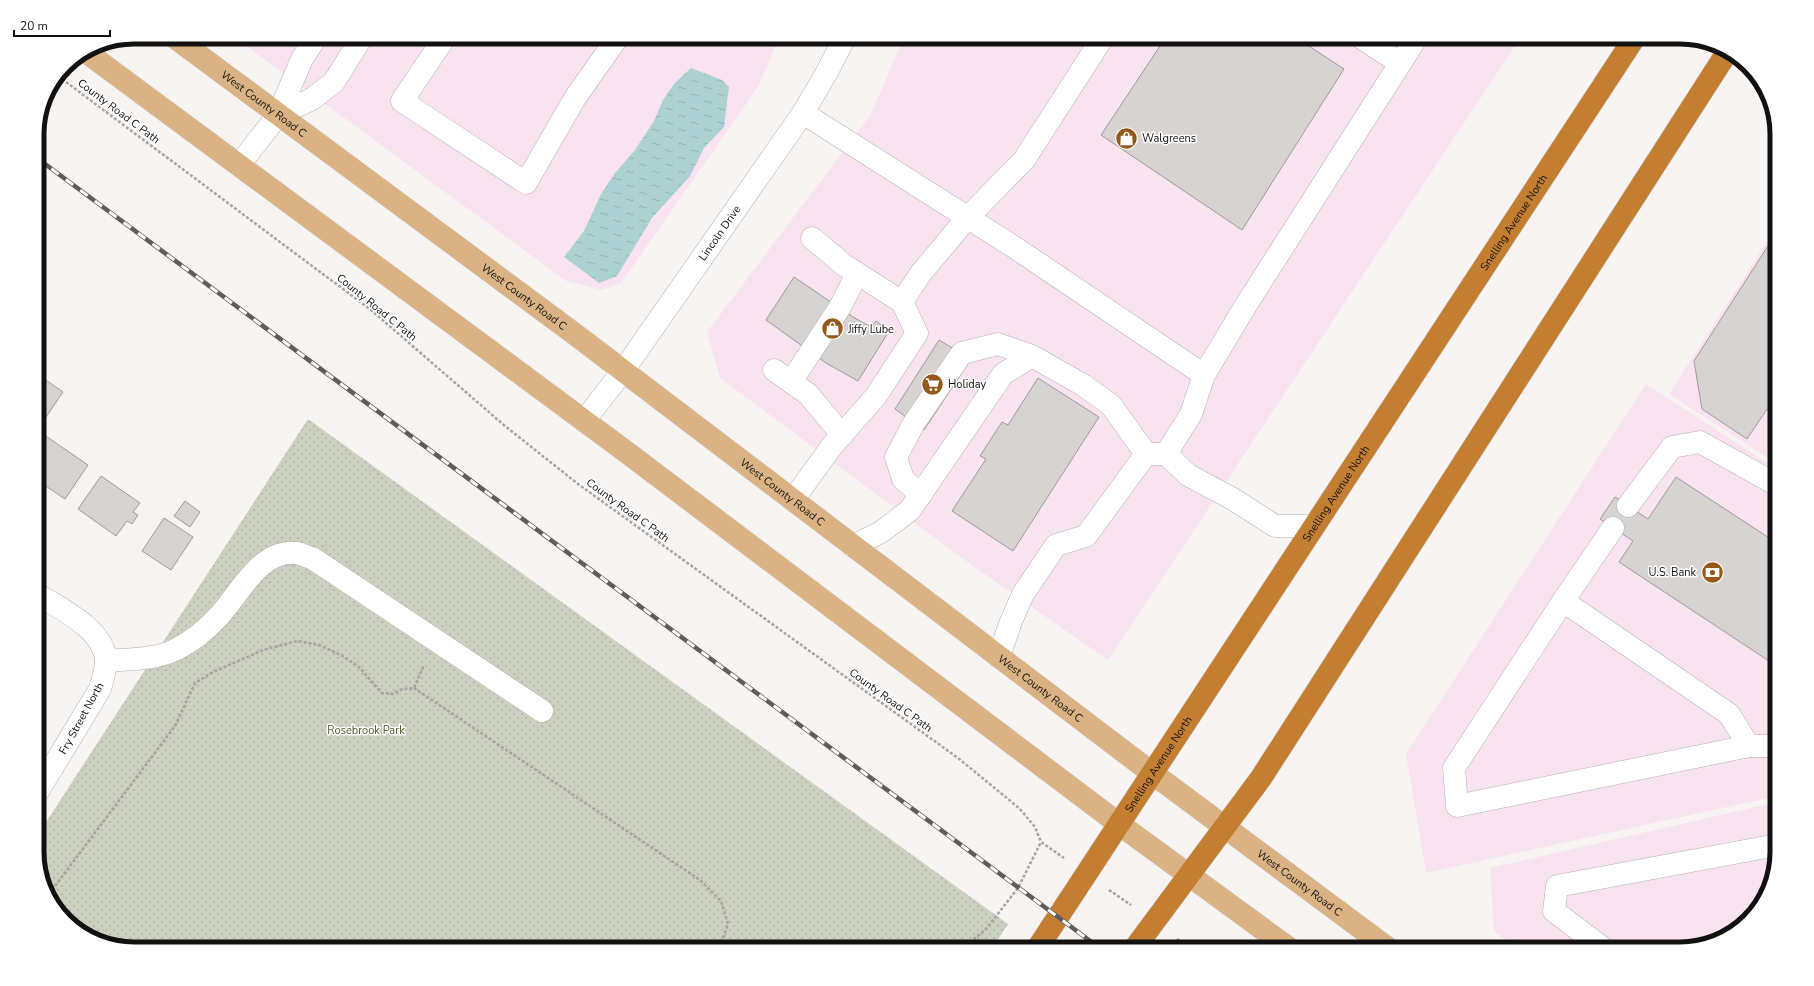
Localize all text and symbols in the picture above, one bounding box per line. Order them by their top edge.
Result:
scale bar [14,12,110,38]
text: 20 m [20,18,48,34]
street label: West County Road C [218,67,310,141]
street label: County Road C Path [75,76,163,147]
shop icon: Walgreens [1113,125,1139,151]
place label: Walgreens [1142,131,1196,146]
street label: Snelling Avenue North [1477,171,1551,274]
street label: Lincoln Drive [695,202,745,264]
street label: West County Road C [478,260,570,334]
street label: County Road C Path [333,270,420,344]
shop icon: Jiffy Lube [819,316,845,342]
place label: Jiffy Lube [847,322,894,337]
supermarket icon: Holiday [920,371,946,397]
place label: Holiday [948,377,986,392]
street label: Snelling Avenue North [1299,442,1373,545]
street label: West County Road C [737,455,828,530]
street label: County Road C Path [583,475,672,546]
bank icon: U.S. Bank [1699,559,1725,585]
place label: U.S. Bank [1649,565,1696,580]
street label: West County Road C [995,651,1086,726]
street label: County Road C Path [846,665,935,736]
street label: Fry Street North [55,680,107,757]
street label: Snelling Avenue North [1122,713,1196,816]
park label: Rosebrook Park [327,723,405,738]
street label: West County Road C [1254,846,1345,920]

